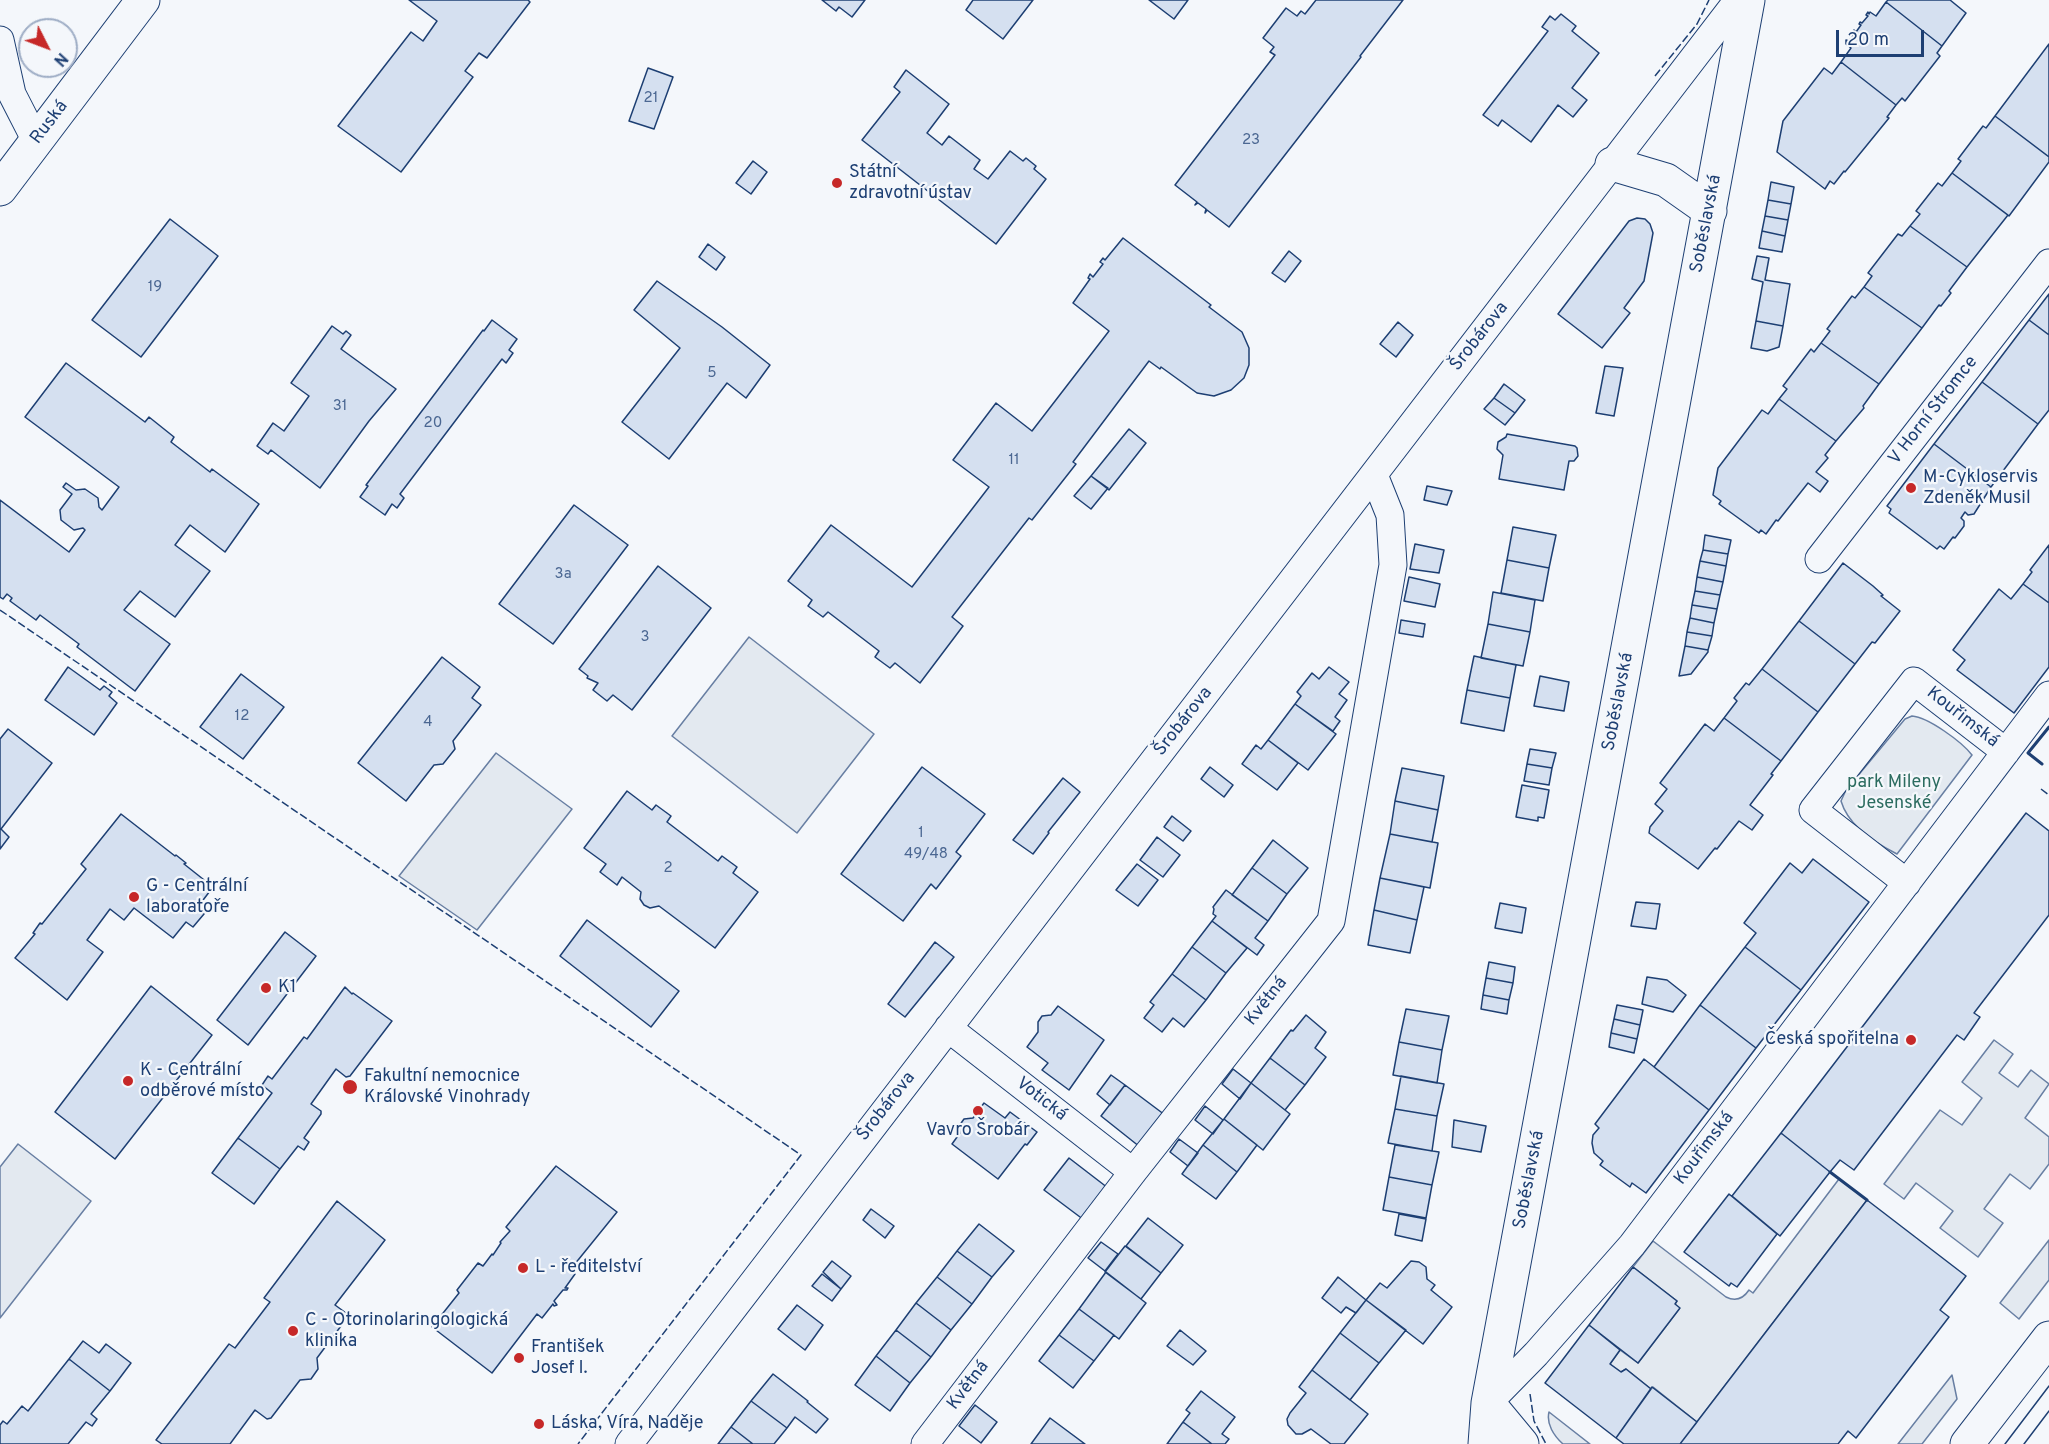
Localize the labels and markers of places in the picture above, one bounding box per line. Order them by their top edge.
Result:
place label: Státní zdravotní ústav [849,162,972,204]
marker: Státní zdravotní ústav [830,176,844,190]
place label: M-Cykloservis Zdeněk Musil [1923,467,2038,510]
marker: M-Cykloservis Zdeněk Musil [1904,481,1918,495]
place label: G - Centrální laboratoře [146,876,247,918]
marker: G - Centrální laboratoře [127,890,141,904]
place label: K1 [278,977,296,999]
marker: K1 [259,981,273,995]
place label: Česká spořitelna [1765,1029,1899,1051]
marker: Česká spořitelna [1904,1033,1918,1047]
place label: K - Centrální odběrové místo [140,1060,265,1102]
place label: Fakultní nemocnice Královské Vinohrady [364,1066,530,1108]
marker: K - Centrální odběrové místo [121,1074,135,1088]
marker: Fakultní nemocnice Královské Vinohrady [341,1078,359,1096]
marker: Vavro Šrobár [971,1104,985,1118]
place label: Vavro Šrobár [926,1120,1030,1142]
place label: L - ředitelství [535,1257,642,1279]
marker: L - ředitelství [516,1261,530,1275]
place label: C - Otorinolaringologická klinika [305,1310,508,1352]
marker: C - Otorinolaringologická klinika [286,1324,300,1338]
place label: František Josef I. [531,1337,604,1380]
marker: František Josef I. [512,1351,526,1365]
place label: Láska, Víra, Naděje [551,1413,703,1435]
marker: Láska, Víra, Naděje [532,1417,546,1431]

